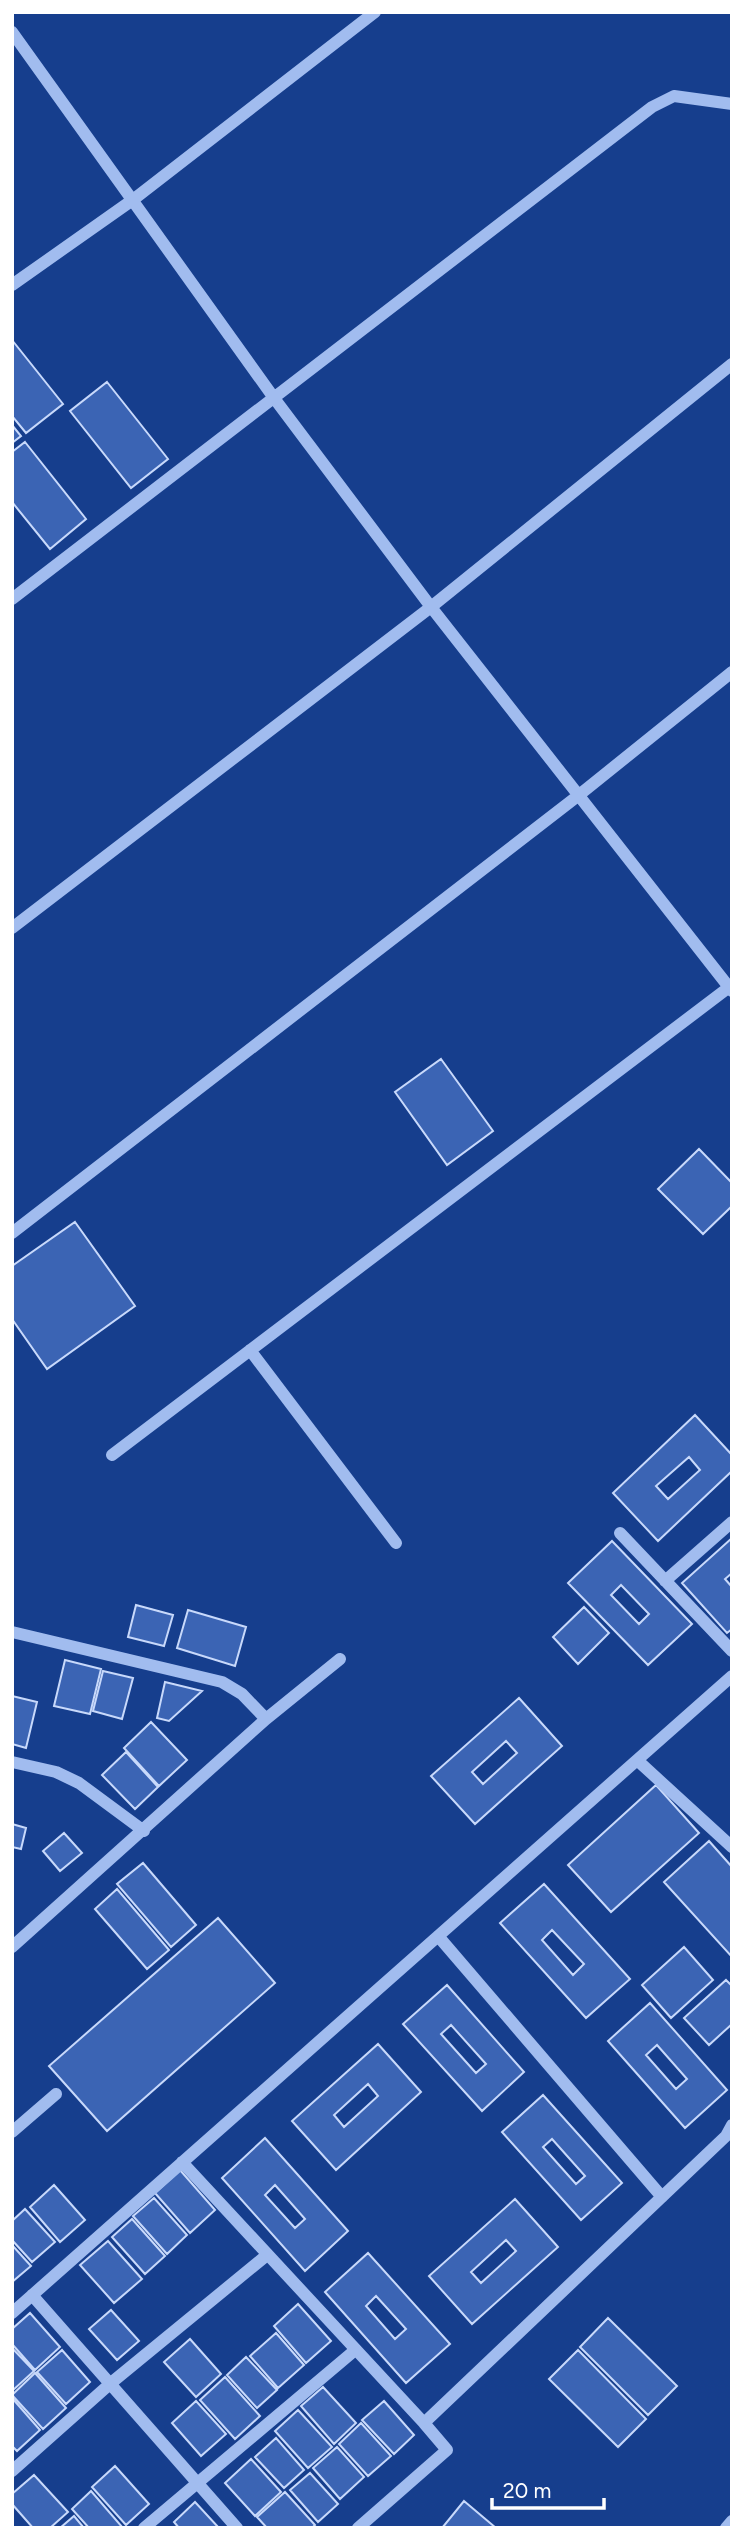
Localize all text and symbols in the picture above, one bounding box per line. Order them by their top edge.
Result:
scale bar [492,2466,604,2510]
text: 20 m [503,2478,551,2503]

